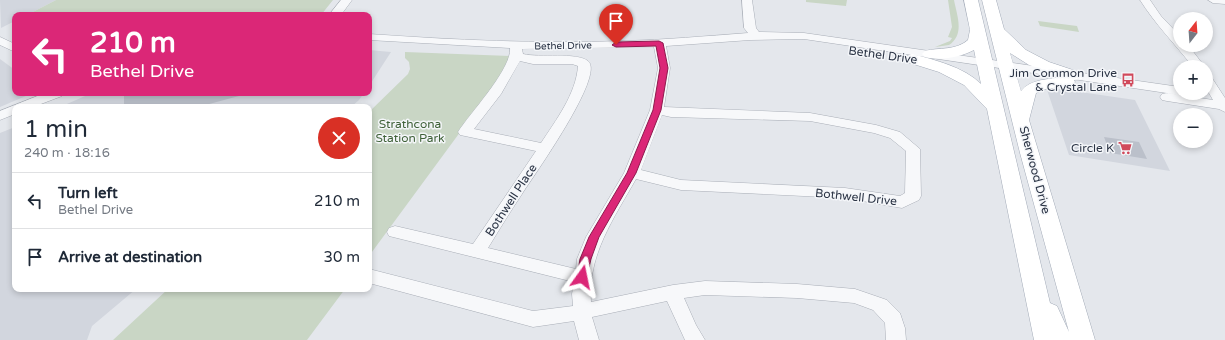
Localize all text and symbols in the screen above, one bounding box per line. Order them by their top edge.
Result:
pin [599,4,633,45]
icon: arrive [605,10,627,32]
north arrow [1173,12,1213,52]
map controls [1173,12,1213,148]
text: 210 m [90,26,176,60]
icon: left [24,28,76,80]
street label: Bethel Drive [534,39,592,53]
street label: Bethel Drive [848,43,919,67]
text: Bethel Drive [90,60,194,82]
button: + [1173,60,1213,100]
place label: Jim Common Drive & Crystal Lane [1010,66,1117,94]
bus stop icon: Jim Common Drive & Crystal Lane [1120,72,1136,88]
button: − [1173,108,1213,148]
text: 1 min [24,115,88,144]
button: close [318,117,360,159]
park label: Strathcona Station Park [375,117,445,145]
street label: Sherwood Drive [1017,125,1053,216]
supermarket icon: Circle K [1117,140,1133,156]
place label: Circle K [1071,141,1114,155]
text: 240 m · 18:16 [24,145,110,161]
street label: Bothwell Place [482,161,540,239]
text: Turn left [58,184,118,202]
street label: Bothwell Drive [814,186,898,208]
icon: left [24,190,46,212]
text: 210 m [314,192,360,210]
text: Bethel Drive [58,202,133,218]
icon: arrive [24,246,46,268]
text: Arrive at destination [58,248,202,266]
text: 30 m [323,248,360,266]
position arrow [561,256,603,298]

